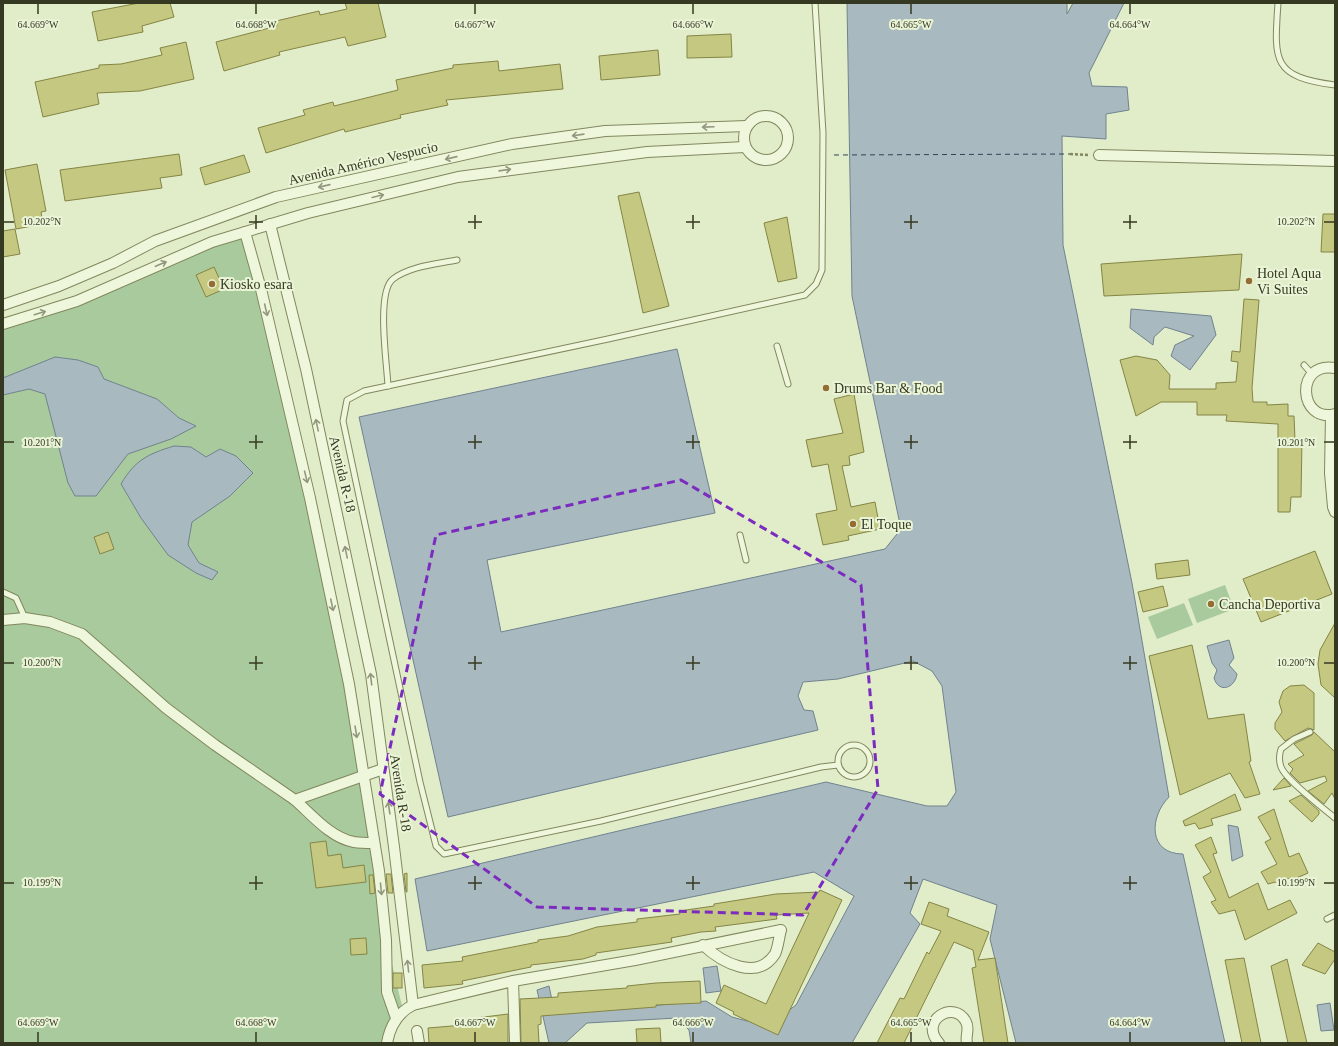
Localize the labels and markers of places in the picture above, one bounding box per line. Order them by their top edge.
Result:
place label: Hotel Aqua Vi Suites [1257,266,1322,297]
marker: Hotel Aqua Vi Suites [1244,276,1254,286]
place label: Kiosko esara [220,277,293,292]
marker: Kiosko esara [207,279,217,289]
place label: Drums Bar & Food [834,381,943,396]
marker: Drums Bar & Food [821,383,831,393]
place label: El Toque [861,517,911,532]
marker: El Toque [848,519,858,529]
place label: Cancha Deportiva [1219,597,1321,612]
marker: Cancha Deportiva [1206,599,1216,609]

